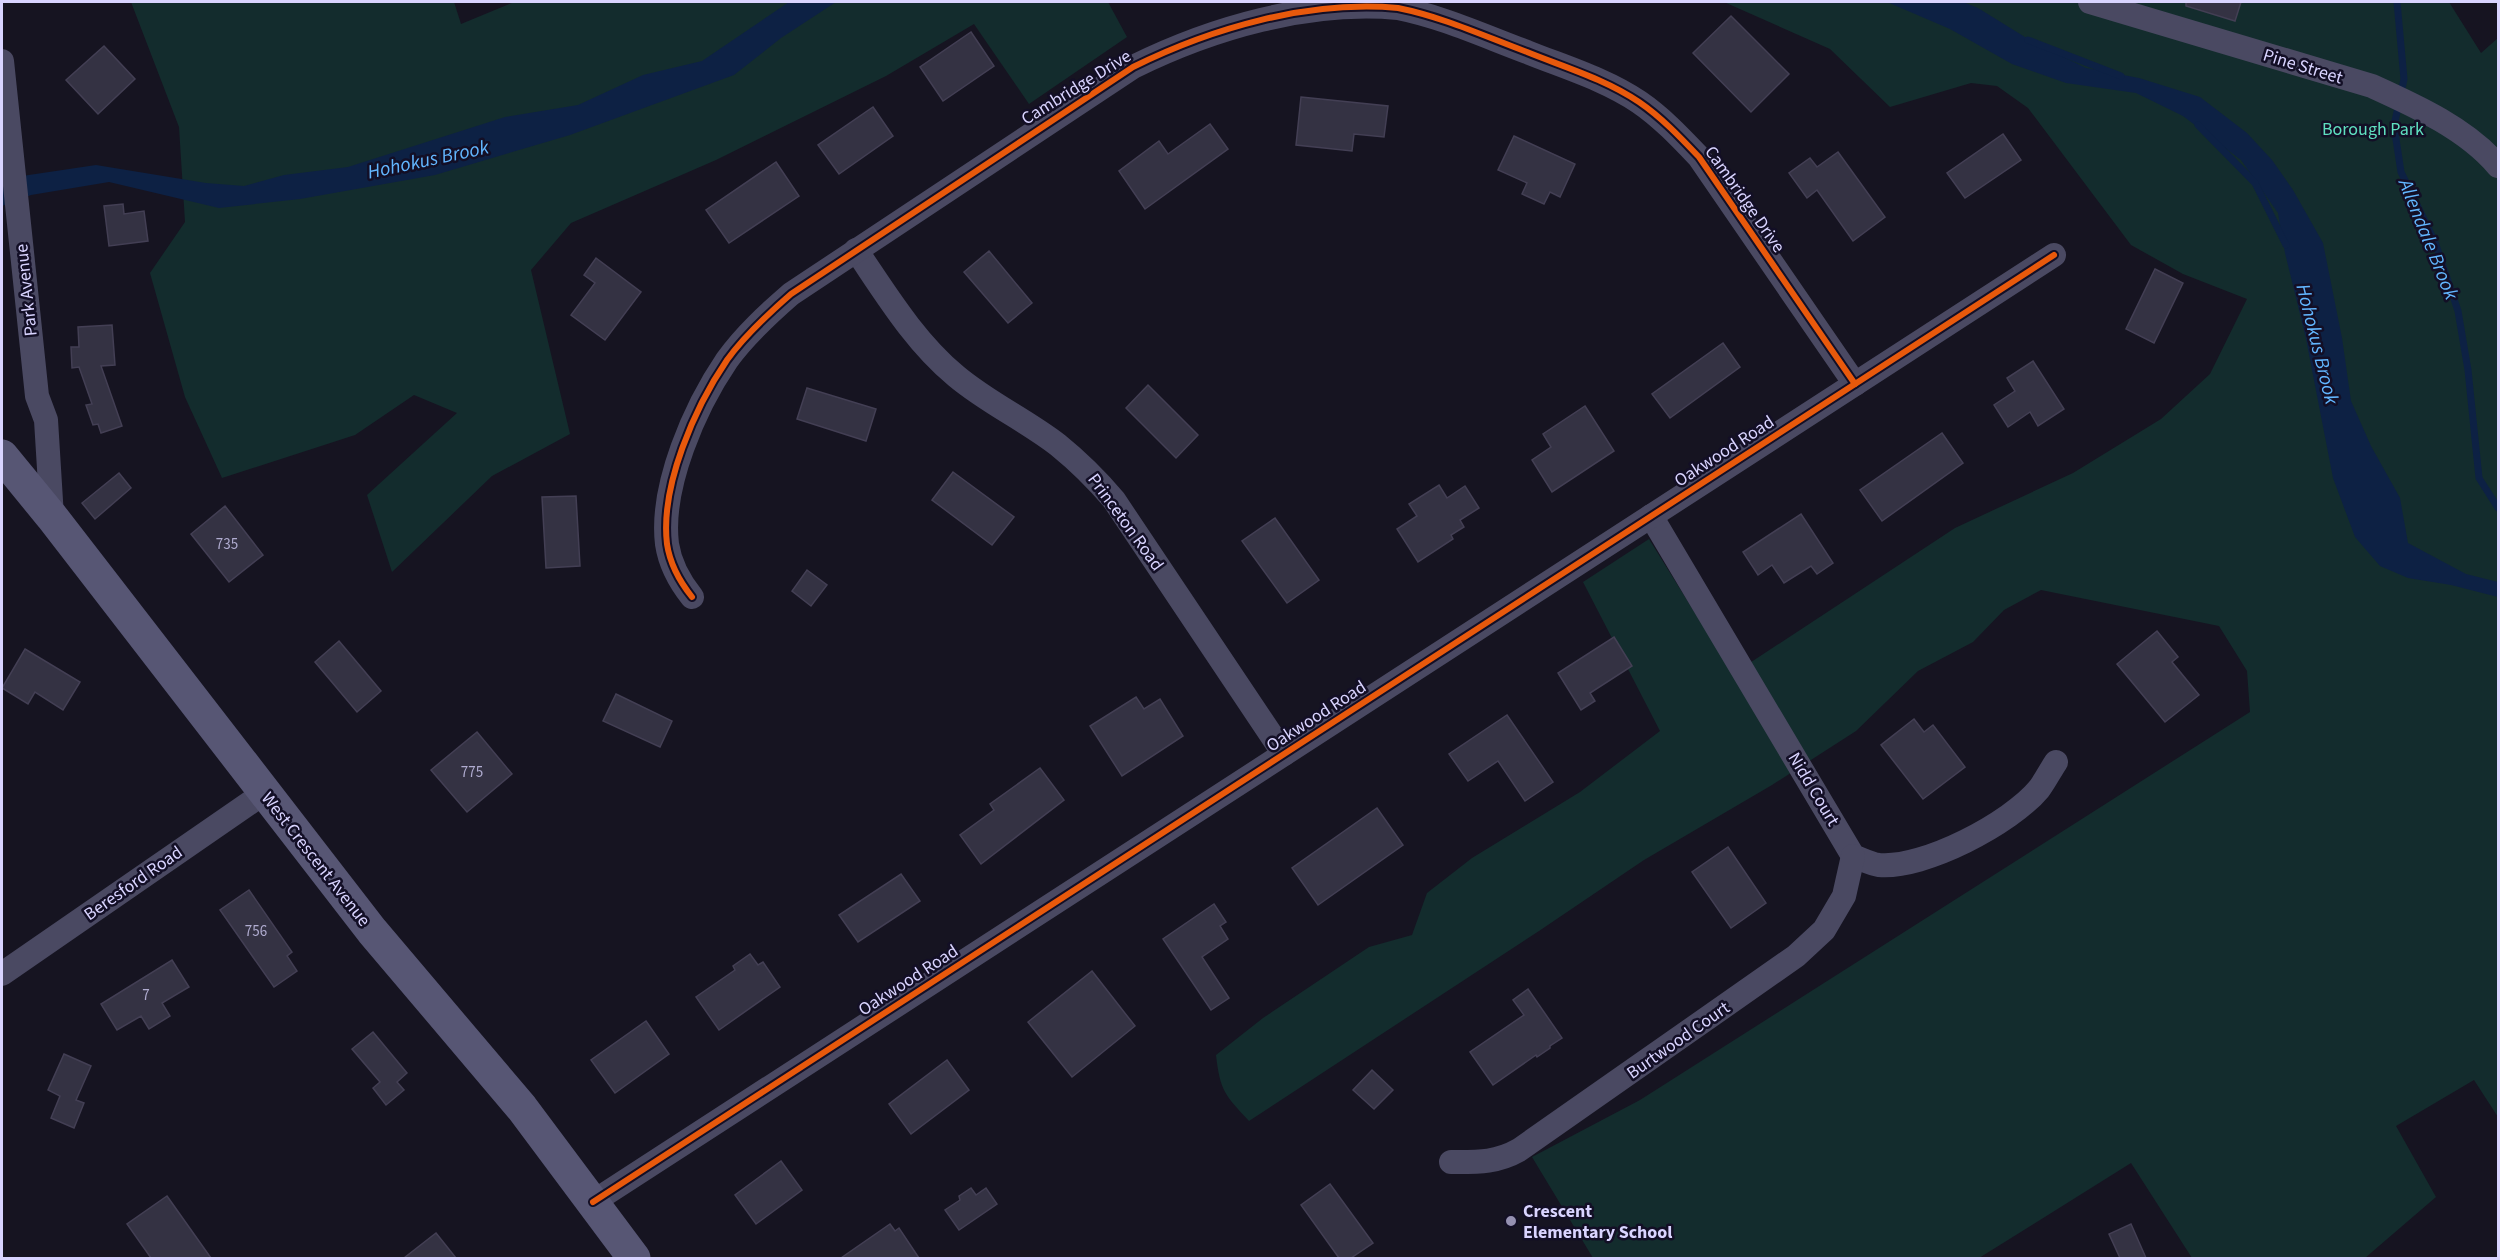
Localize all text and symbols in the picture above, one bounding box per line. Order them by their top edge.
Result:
street label: Pine Street [2260,43,2346,90]
street label: Cambridge Drive [1017,44,1136,131]
park label: Borough Park [2322,117,2424,142]
water label: Hohokus Brook [365,133,492,186]
street label: Cambridge Drive [1698,141,1791,258]
water label: Allendale Brook [2390,173,2465,305]
street label: Park Avenue [9,242,44,337]
water label: Hohokus Brook [2289,281,2346,408]
street label: Oakwood Road [1669,410,1779,493]
street label: Princeton Road [1082,468,1169,576]
house number: 735 [216,534,238,555]
street label: Oakwood Road [1261,675,1371,758]
street label: Nidd Court [1782,748,1845,831]
house number: 775 [461,762,483,783]
street label: West Crescent Avenue [255,787,376,932]
street label: Beresford Road [79,840,188,927]
house number: 756 [245,921,267,942]
street label: Oakwood Road [853,939,963,1022]
house number: 7 [142,985,150,1006]
street label: Burtwood Court [1622,996,1735,1085]
place label: Crescent Elementary School [1523,1199,1673,1245]
marker: Crescent Elementary School [1504,1214,1518,1228]

